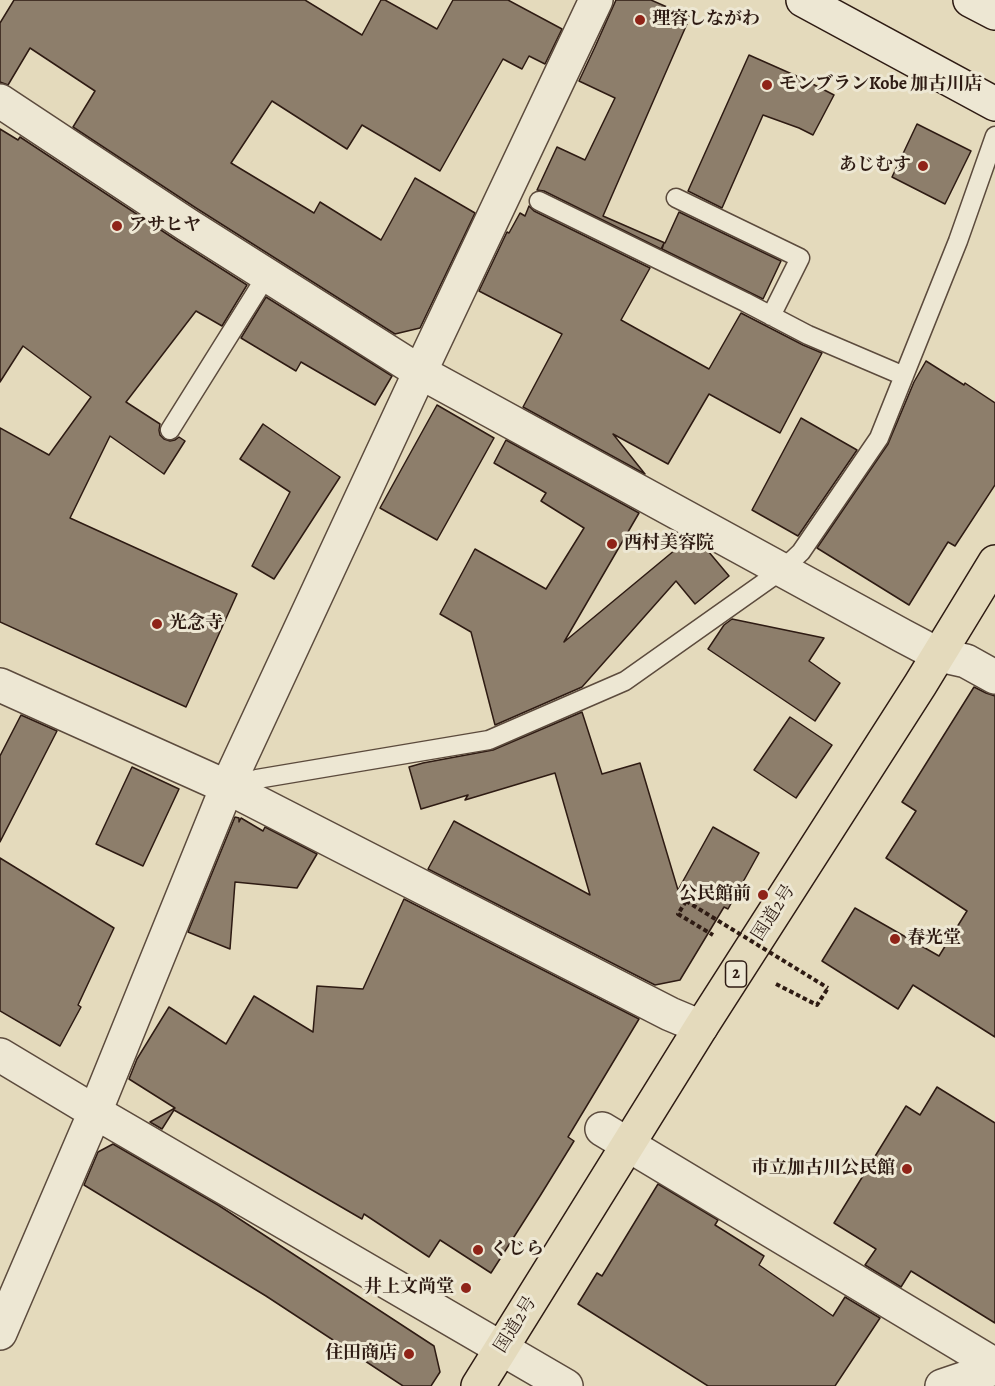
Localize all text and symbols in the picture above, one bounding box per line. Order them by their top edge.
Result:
place label: 理容しながわ [652,9,760,31]
marker: 理容しながわ [633,13,647,27]
place label: モンブランKobe 加古川店 [779,74,982,96]
marker: モンブランKobe 加古川店 [760,78,774,92]
place label: あじむす [839,155,911,177]
marker: あじむす [916,159,930,173]
place label: アサヒヤ [129,215,201,237]
marker: アサヒヤ [110,219,124,233]
place label: 西村美容院 [624,533,714,555]
marker: 西村美容院 [605,537,619,551]
place label: 光念寺 [169,613,223,635]
marker: 光念寺 [150,617,164,631]
street label: 国道2号 [748,881,800,945]
place label: 公民館前 [679,884,751,906]
marker: 公民館前 [756,888,770,902]
place label: 春光堂 [907,928,961,950]
marker: 春光堂 [888,932,902,946]
road number: 2 [726,961,746,987]
place label: 市立加古川公民館 [751,1158,895,1180]
marker: 市立加古川公民館 [900,1162,914,1176]
place label: くじら [490,1239,544,1261]
marker: くじら [471,1243,485,1257]
place label: 井上文尚堂 [364,1277,454,1299]
marker: 井上文尚堂 [459,1281,473,1295]
street label: 国道2号 [490,1293,542,1357]
place label: 住田商店 [325,1343,397,1365]
marker: 住田商店 [402,1347,416,1361]

